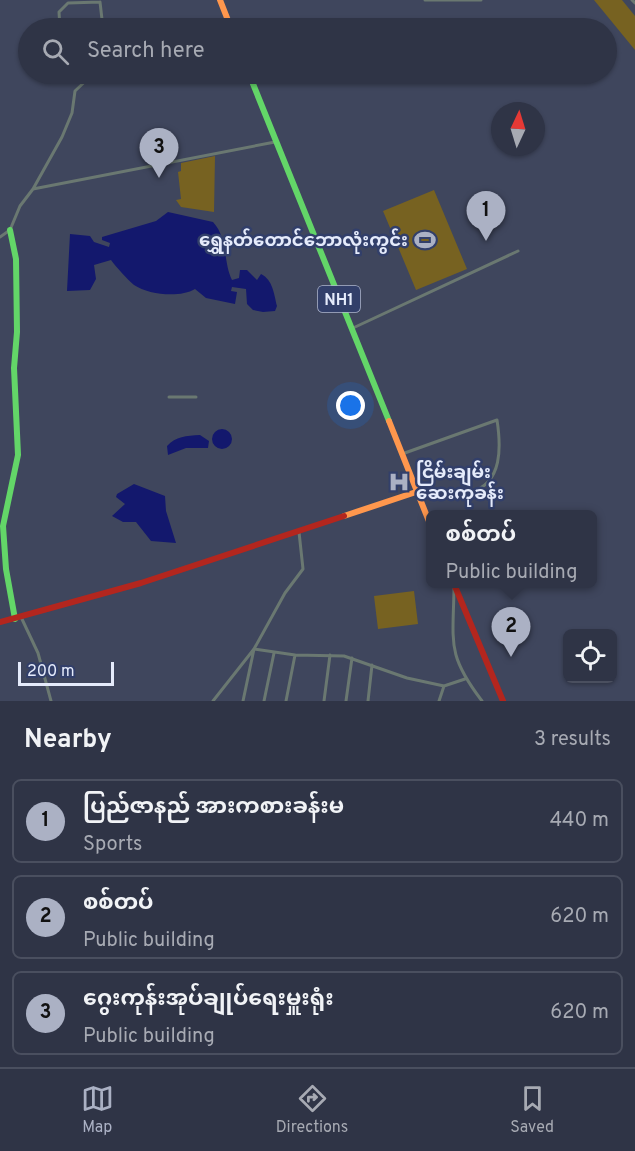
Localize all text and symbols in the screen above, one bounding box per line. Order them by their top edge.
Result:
search box [18,18,617,84]
icon: search [39,35,72,68]
text: Search here [87,38,205,65]
north arrow [491,102,545,156]
pin: 3 [140,128,178,178]
pin: 1 [466,192,506,241]
place label: ရွှေနတ်တောင်ဘောလုံးကွင်း [199,228,408,254]
sports icon: ရွှေနတ်တောင်ဘောလုံးကွင်း [413,228,437,252]
road number: NH1 [318,286,360,312]
your location [336,391,365,420]
place label: ငြိမ်းချမ်း ဆေးကုခန်း [416,460,504,507]
hospital icon: ငြိမ်းချမ်း ဆေးကုခန်း [387,470,411,494]
popup [426,510,597,588]
text: စစ်တပ် [446,522,516,549]
text: Public building [446,560,577,586]
pin: 2 [492,608,530,657]
map controls [563,629,617,683]
button: locate [563,629,617,683]
scale bar [18,659,114,686]
text: 200 m [27,662,75,682]
text: Nearby [24,724,112,757]
text: 3 results [534,727,611,753]
text: ပြည်ဇာနည် အားကစားခန်းမ [83,794,344,821]
text: 1 [42,808,50,834]
text: 440 m [550,808,609,834]
text: Sports [83,832,143,858]
text: စစ်တပ် [83,890,153,917]
text: 2 [39,904,52,930]
text: 620 m [550,904,609,930]
text: Public building [83,928,215,954]
text: ဂွေးကုန်းအုပ်ချုပ်ရေးမှူးရုံး [83,986,334,1013]
text: 3 [40,1000,52,1026]
text: 620 m [550,1000,609,1026]
text: Public building [83,1024,215,1050]
tab: Map [81,1082,114,1138]
tab: Directions [276,1082,348,1138]
tab: Saved [510,1082,554,1138]

